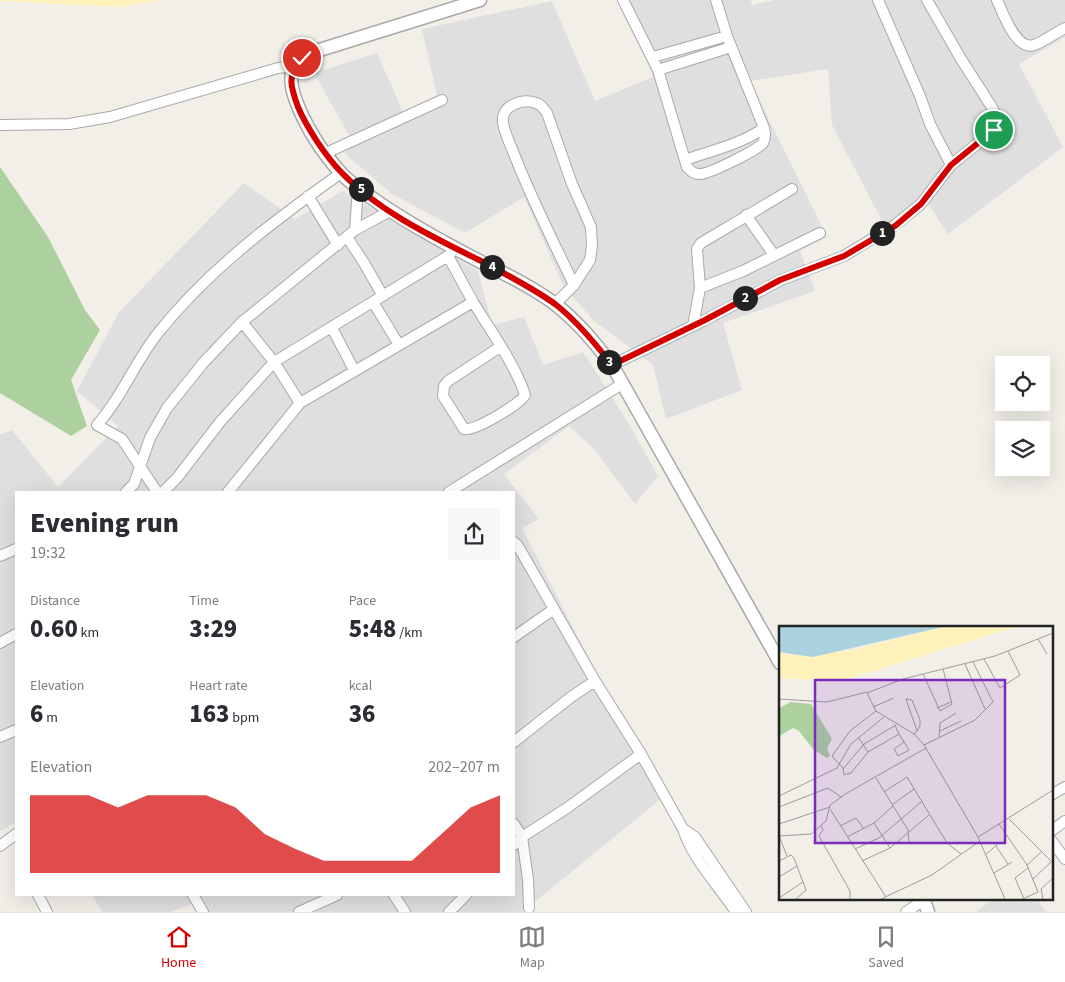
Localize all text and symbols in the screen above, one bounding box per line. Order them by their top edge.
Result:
pin [281,37,323,79]
icon: check [288,44,316,72]
pin [973,109,1015,151]
icon: arrive [980,116,1008,144]
pin: 5 [348,176,374,202]
text: 5 [358,179,365,199]
pin: 1 [870,220,894,246]
text: 1 [879,223,886,243]
pin: 4 [480,254,504,280]
text: 4 [489,257,496,277]
pin: 2 [732,286,758,310]
text: 2 [742,288,749,308]
pin: 3 [596,350,622,374]
text: 3 [606,352,613,372]
map controls [995,356,1050,476]
button: locate [995,356,1050,411]
button: layers [995,421,1050,476]
text: Evening run [30,503,179,543]
button: share [448,508,500,560]
text: 19:32 [30,542,66,564]
text: Distance [30,591,80,611]
text: Time [189,591,219,611]
text: Pace [349,591,376,611]
text: 0.60 [30,611,78,647]
text: 3:29 [189,611,237,647]
text: 5:48 [349,611,396,647]
text: km [78,623,99,643]
text: /km [396,623,423,643]
inset map [779,626,1052,900]
text: Elevation [30,676,85,696]
text: Heart rate [189,676,248,696]
text: kcal [349,676,372,696]
text: 6 [30,696,43,732]
text: 163 [189,696,229,732]
text: 36 [349,696,375,732]
text: m [43,708,58,728]
text: bpm [229,708,259,728]
text: Elevation [30,756,92,778]
text: 202–207 m [428,756,500,778]
tab: Home [161,923,196,973]
tab: Map [518,923,546,973]
tab: Saved [868,923,904,973]

